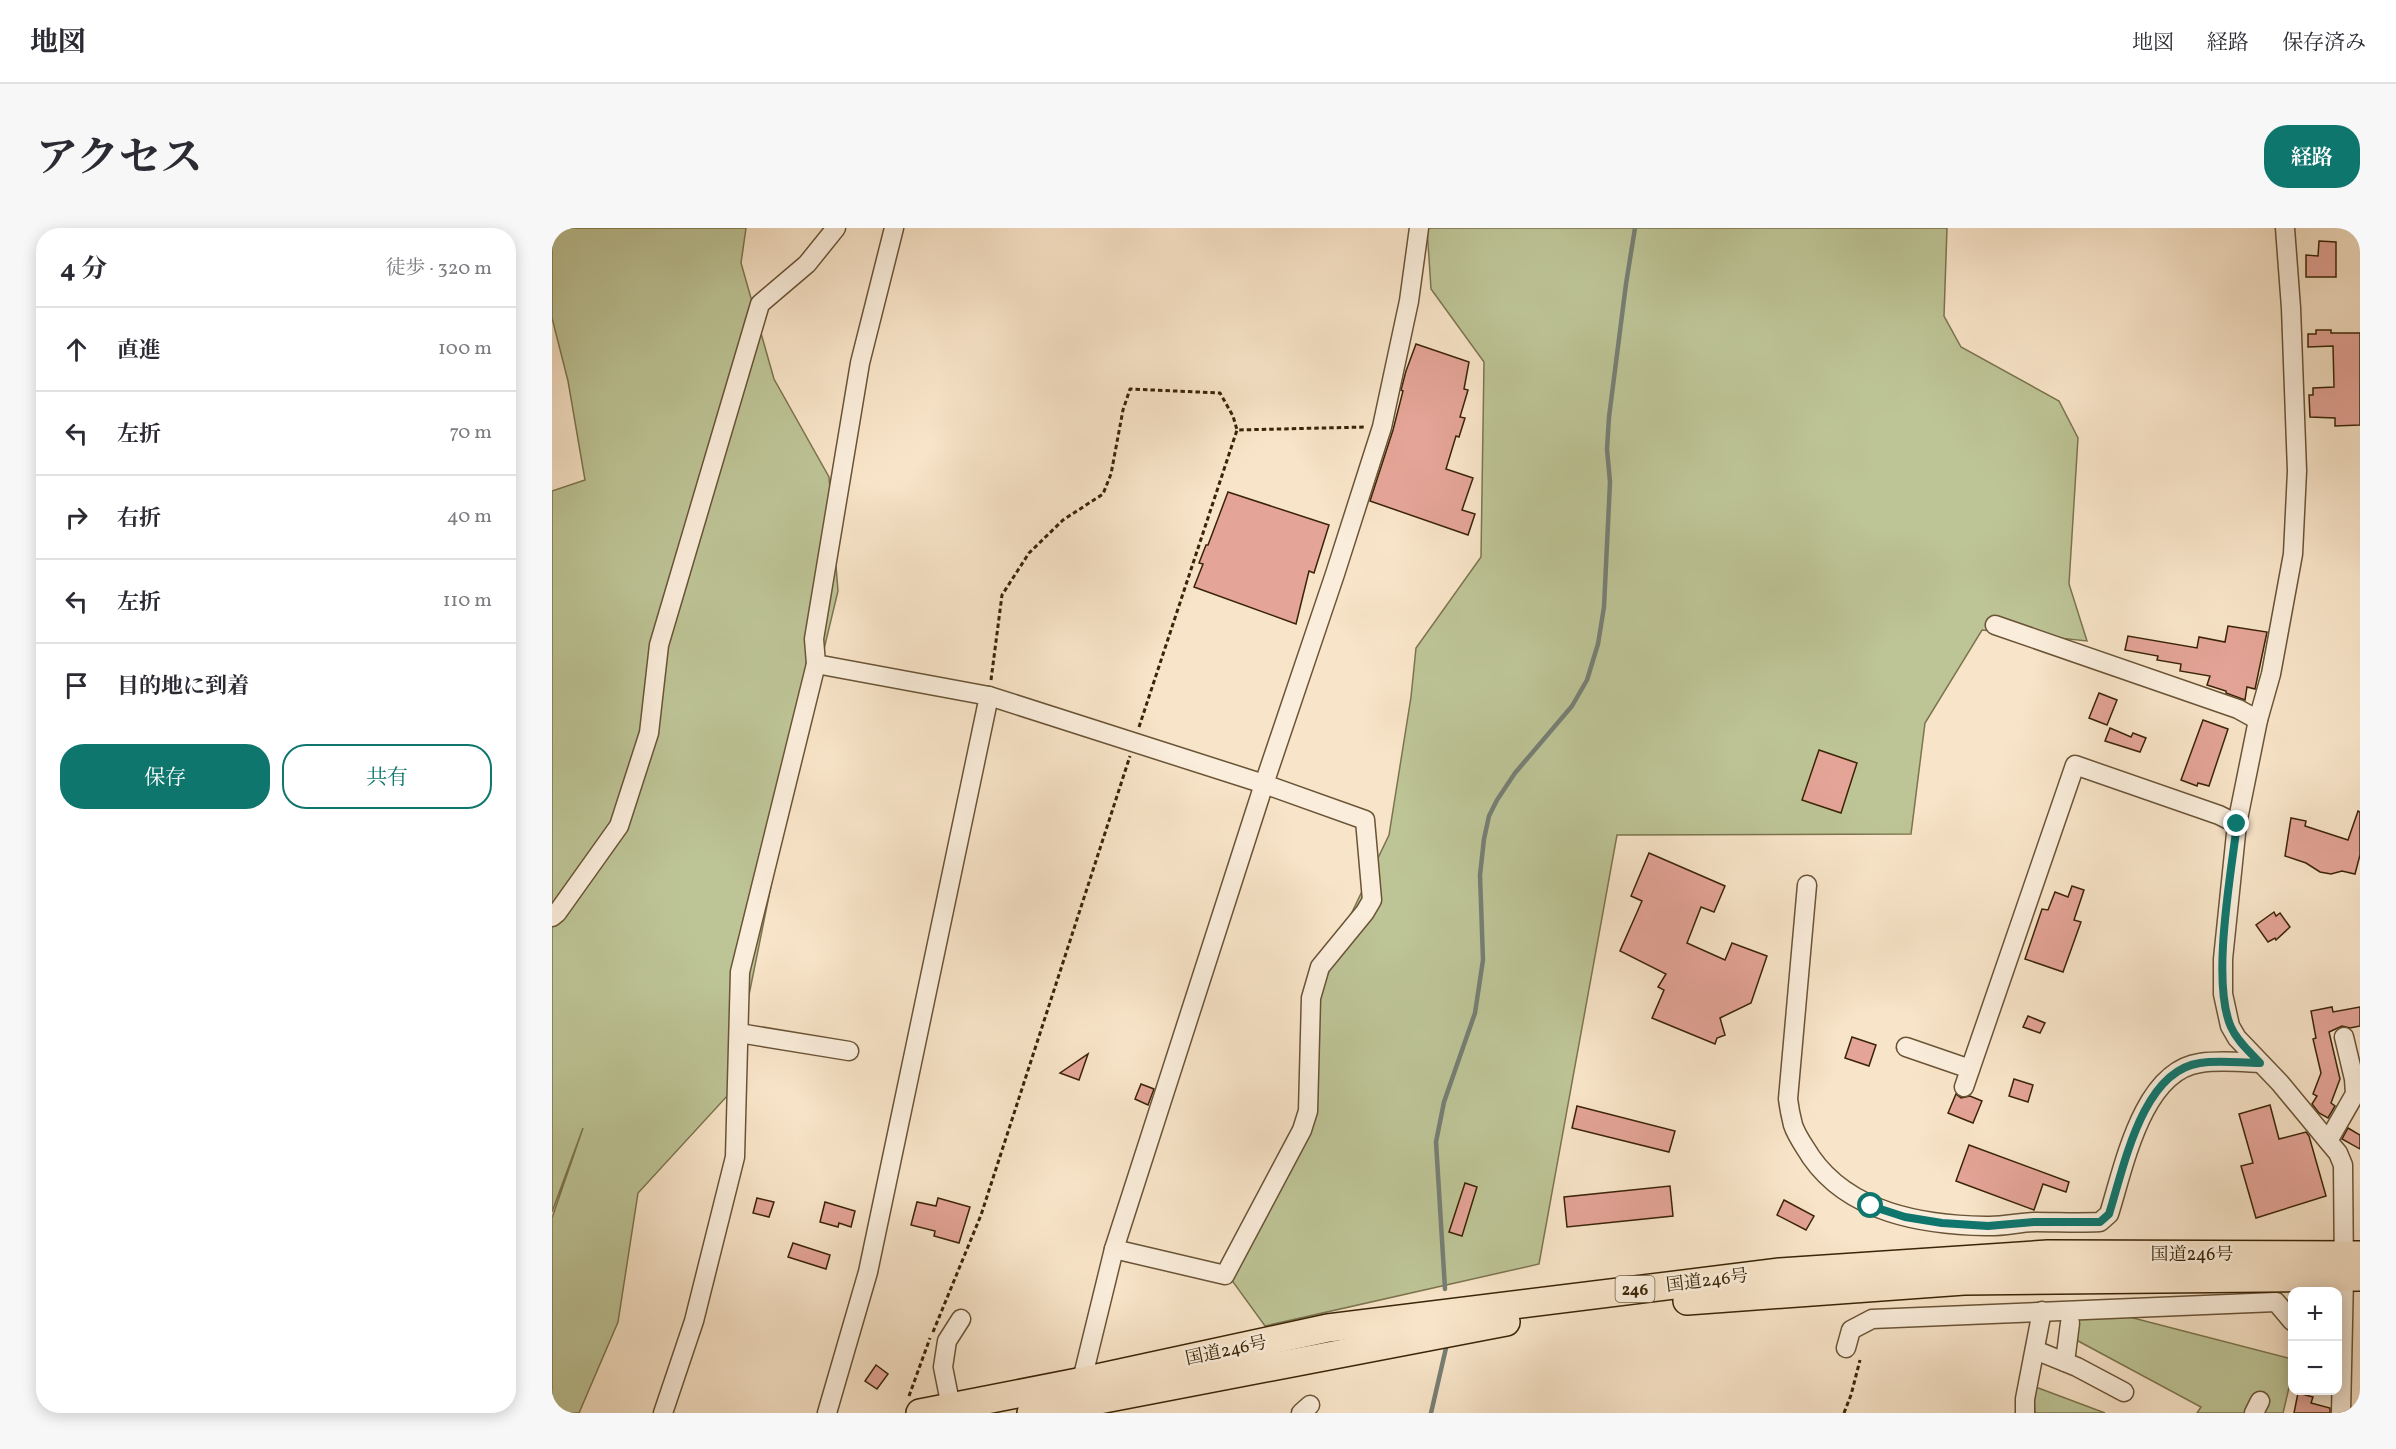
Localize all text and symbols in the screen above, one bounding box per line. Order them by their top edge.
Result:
text: 地図 [30,24,86,63]
text: 地図 [2132,29,2174,58]
text: 経路 [2207,29,2249,58]
text: 保存済み [2282,29,2366,58]
button: 経路 [2264,125,2360,188]
text: アクセス [36,131,203,190]
text: 4 分 [60,252,107,288]
text: 徒歩 · 320 m [386,255,492,283]
icon: ahead [60,333,93,366]
text: 100 m [438,335,492,363]
text: 直進 [117,336,161,367]
icon: left [60,417,93,450]
text: 70 m [449,419,492,447]
text: 左折 [117,420,161,451]
icon: right [60,501,93,534]
text: 40 m [447,503,492,531]
text: 右折 [117,504,161,535]
icon: left [60,585,93,618]
text: 110 m [443,587,492,615]
text: 左折 [117,588,161,619]
icon: arrive [60,669,93,702]
text: 目的地に到着 [117,672,249,703]
button: 保存 [60,744,270,809]
button: 共有 [282,744,492,809]
route end [2223,810,2249,836]
route start [1857,1192,1883,1218]
street label: 国道246号 [2151,1243,2233,1268]
street label: 国道246号 [1665,1264,1750,1299]
road number: 246 [1616,1276,1654,1302]
map controls [2288,1287,2342,1395]
button: + [2288,1287,2342,1341]
street label: 国道246号 [1183,1331,1269,1372]
button: − [2288,1341,2342,1395]

